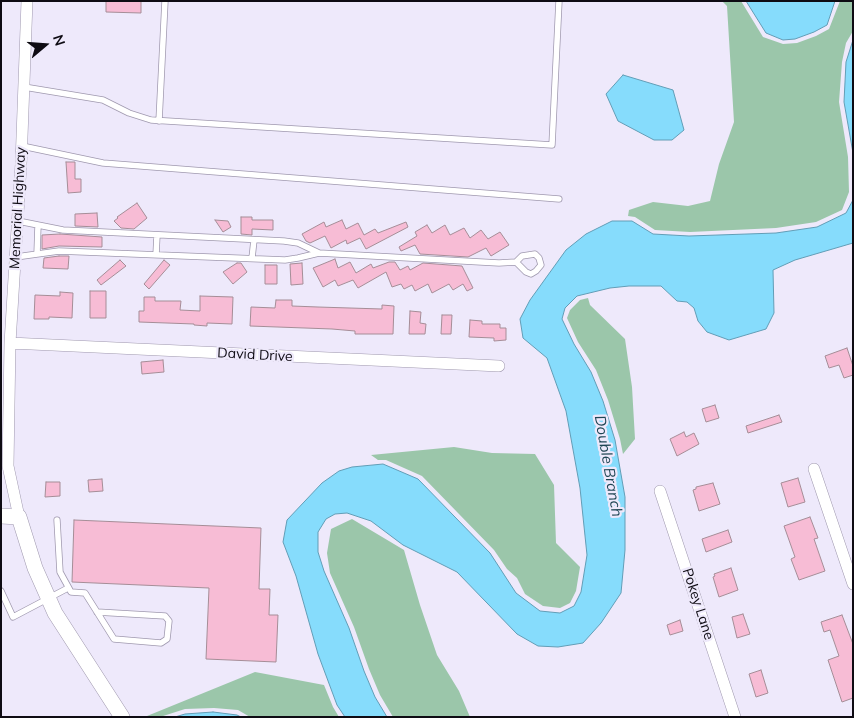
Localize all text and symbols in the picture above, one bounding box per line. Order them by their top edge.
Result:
north arrow [20,20,70,70]
text: N [49,33,69,48]
street label: Memorial Highway [6,147,30,269]
street label: David Drive [217,345,293,365]
water label: Double Branch [590,414,626,518]
street label: Pokey Lane [679,566,717,642]

